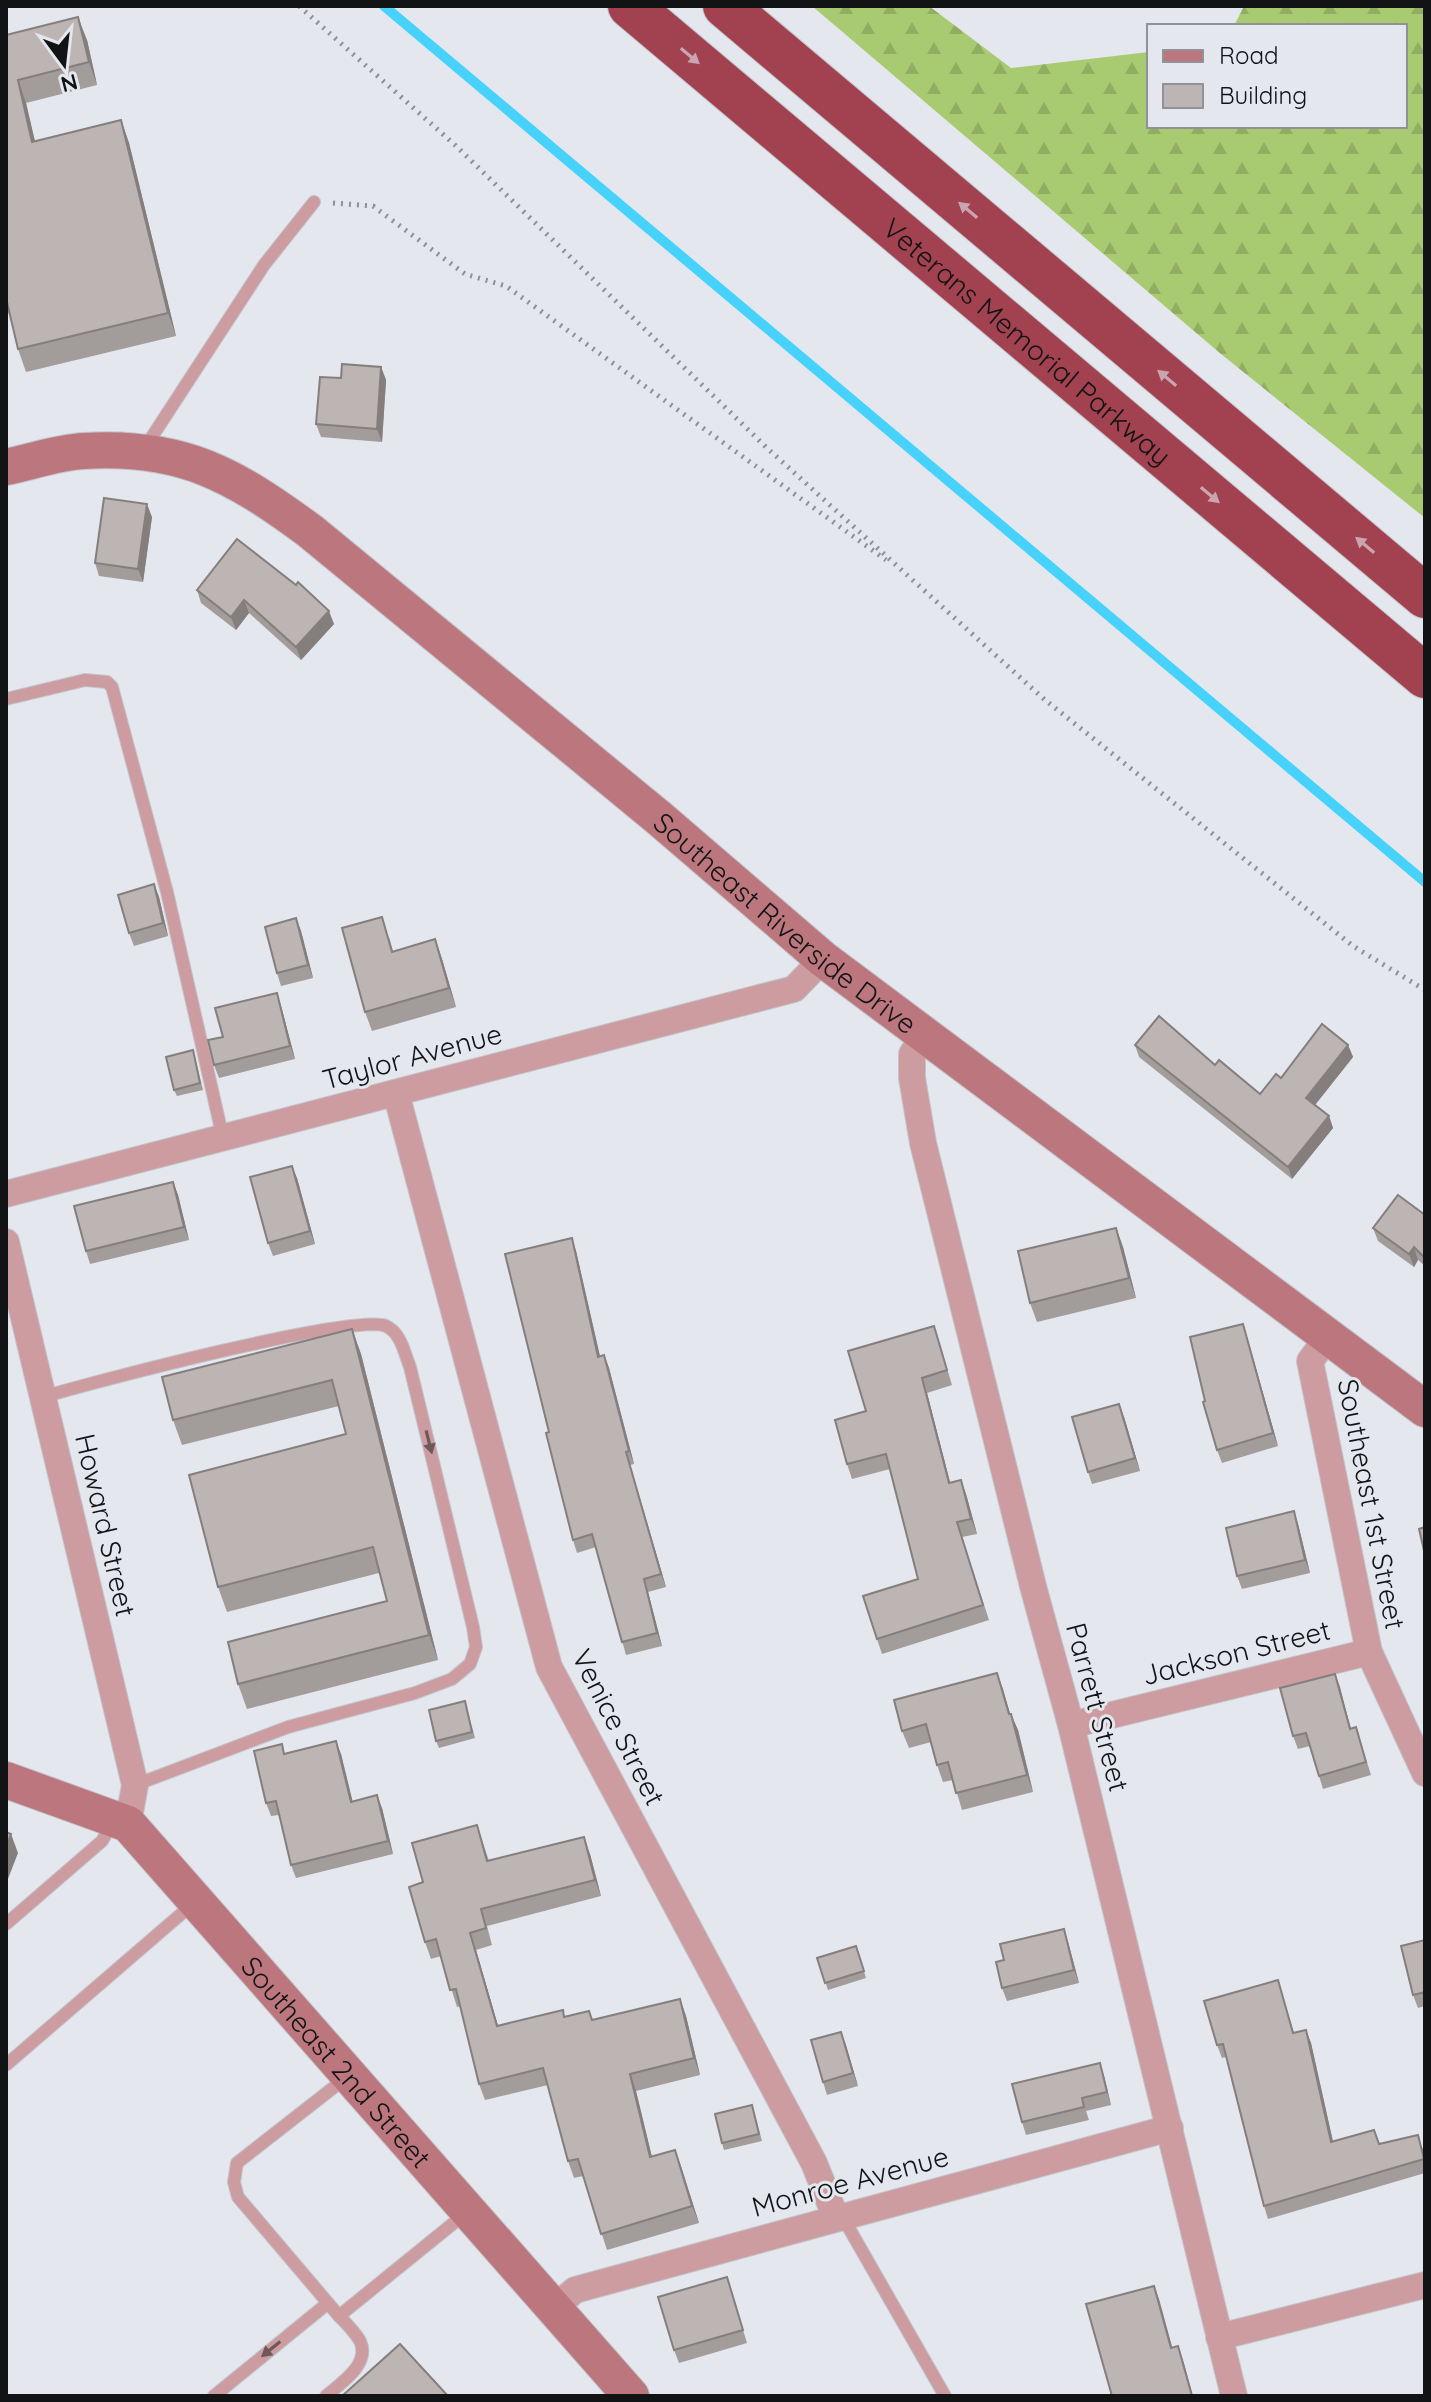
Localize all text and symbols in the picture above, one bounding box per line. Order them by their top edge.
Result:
north arrow [24,24,104,104]
legend [1147,24,1407,128]
text: Road [1219,40,1279,70]
one-way arrow [680,47,700,64]
text: N [58,68,81,99]
text: Building [1219,80,1307,110]
one-way arrow [958,202,978,219]
street label: Veterans Memorial Parkway [876,210,1179,472]
one-way arrow [1157,370,1177,387]
one-way arrow [1199,486,1219,503]
one-way arrow [1356,537,1375,555]
street label: Southeast Riverside Drive [647,804,924,1041]
street label: Taylor Avenue [318,1015,506,1097]
street label: Southeast 1st Street [1331,1376,1413,1632]
street label: Howard Street [68,1430,144,1620]
one-way arrow [423,1430,435,1455]
street label: Jackson Street [1138,1612,1334,1692]
street label: Parrett Street [1059,1619,1137,1795]
street label: Venice Street [565,1643,673,1811]
street label: Southeast 2nd Street [235,1949,439,2175]
street label: Monroe Avenue [748,2138,952,2224]
one-way arrow [261,2340,281,2357]

